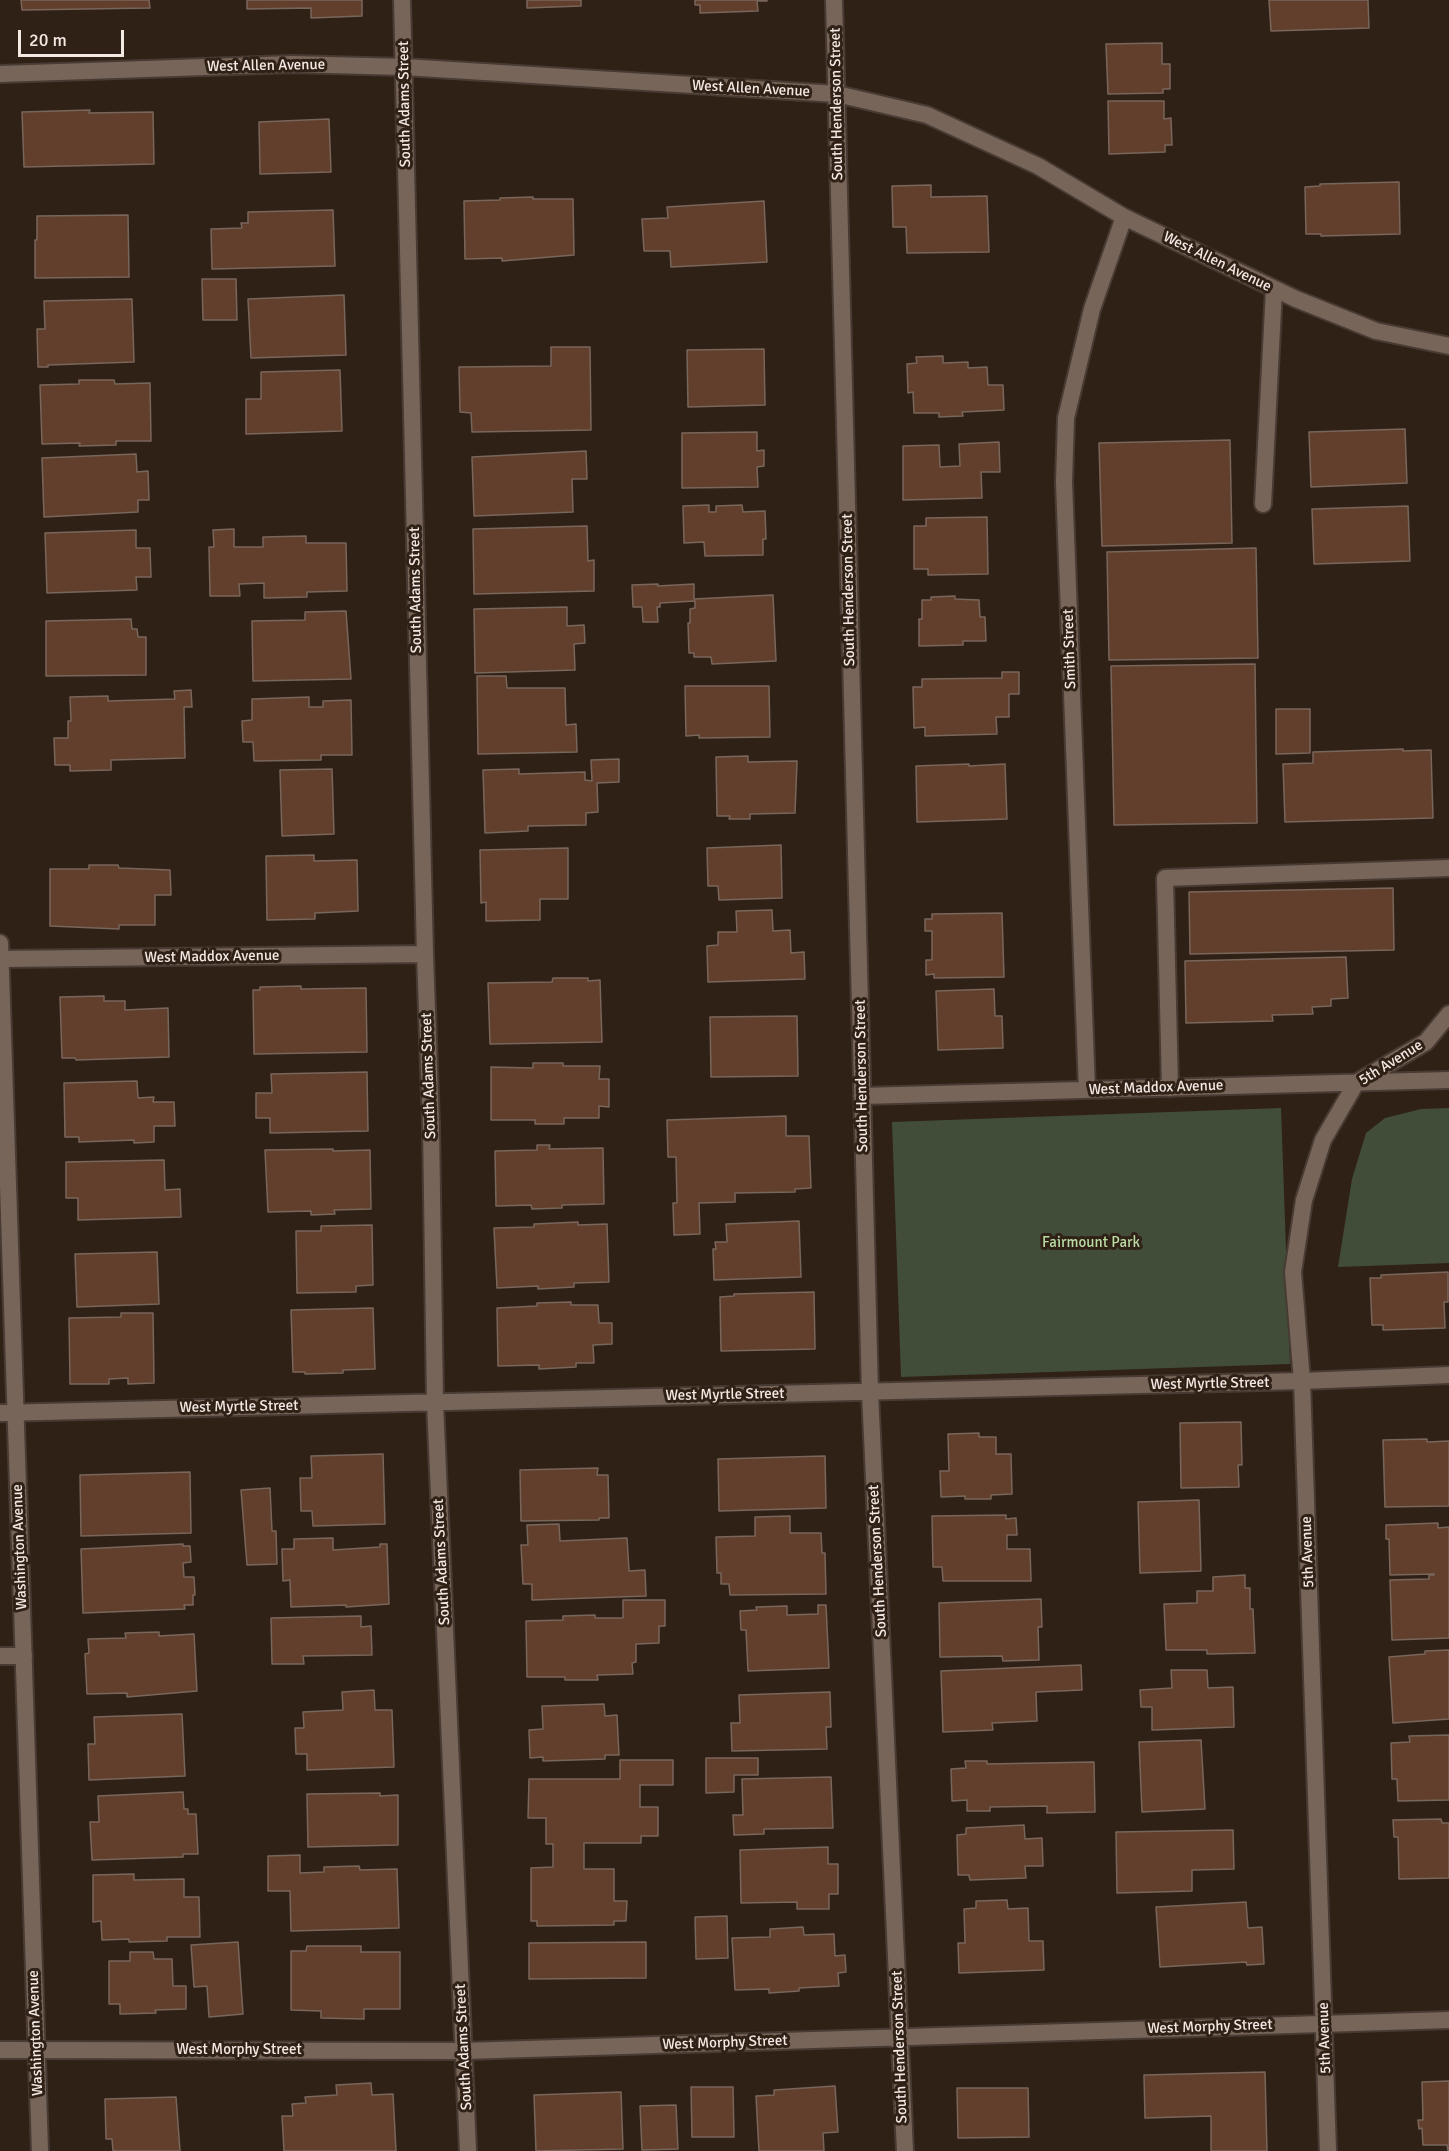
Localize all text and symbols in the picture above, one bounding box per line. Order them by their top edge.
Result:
scale bar [21,18,128,56]
street label: South Henderson Street [827,27,847,181]
text: 20 m [29,29,67,51]
street label: South Adams Street [395,41,415,167]
street label: West Allen Avenue [207,56,325,76]
street label: West Allen Avenue [692,77,810,101]
street label: West Allen Avenue [1160,228,1274,296]
street label: South Henderson Street [839,513,859,667]
street label: South Adams Street [406,527,426,653]
street label: Smith Street [1060,609,1080,689]
street label: West Maddox Avenue [144,947,280,967]
street label: South Henderson Street [852,999,872,1153]
street label: South Adams Street [418,1012,440,1140]
street label: 5th Avenue [1356,1036,1426,1090]
street label: West Maddox Avenue [1088,1077,1224,1099]
park label: Fairmount Park [1042,1234,1140,1252]
street label: West Myrtle Street [1150,1374,1270,1394]
street label: West Myrtle Street [665,1385,785,1405]
street label: West Myrtle Street [179,1397,299,1417]
street label: Washington Avenue [9,1484,31,1610]
street label: South Henderson Street [865,1484,891,1638]
street label: South Adams Street [430,1498,454,1626]
street label: 5th Avenue [1298,1516,1318,1588]
street label: Washington Avenue [25,1970,47,2096]
street label: South Henderson Street [888,1970,912,2124]
street label: South Adams Street [452,1983,476,2111]
street label: 5th Avenue [1315,2002,1335,2074]
street label: West Morphy Street [1147,2016,1273,2038]
street label: West Morphy Street [662,2032,788,2054]
street label: West Morphy Street [176,2041,302,2059]

